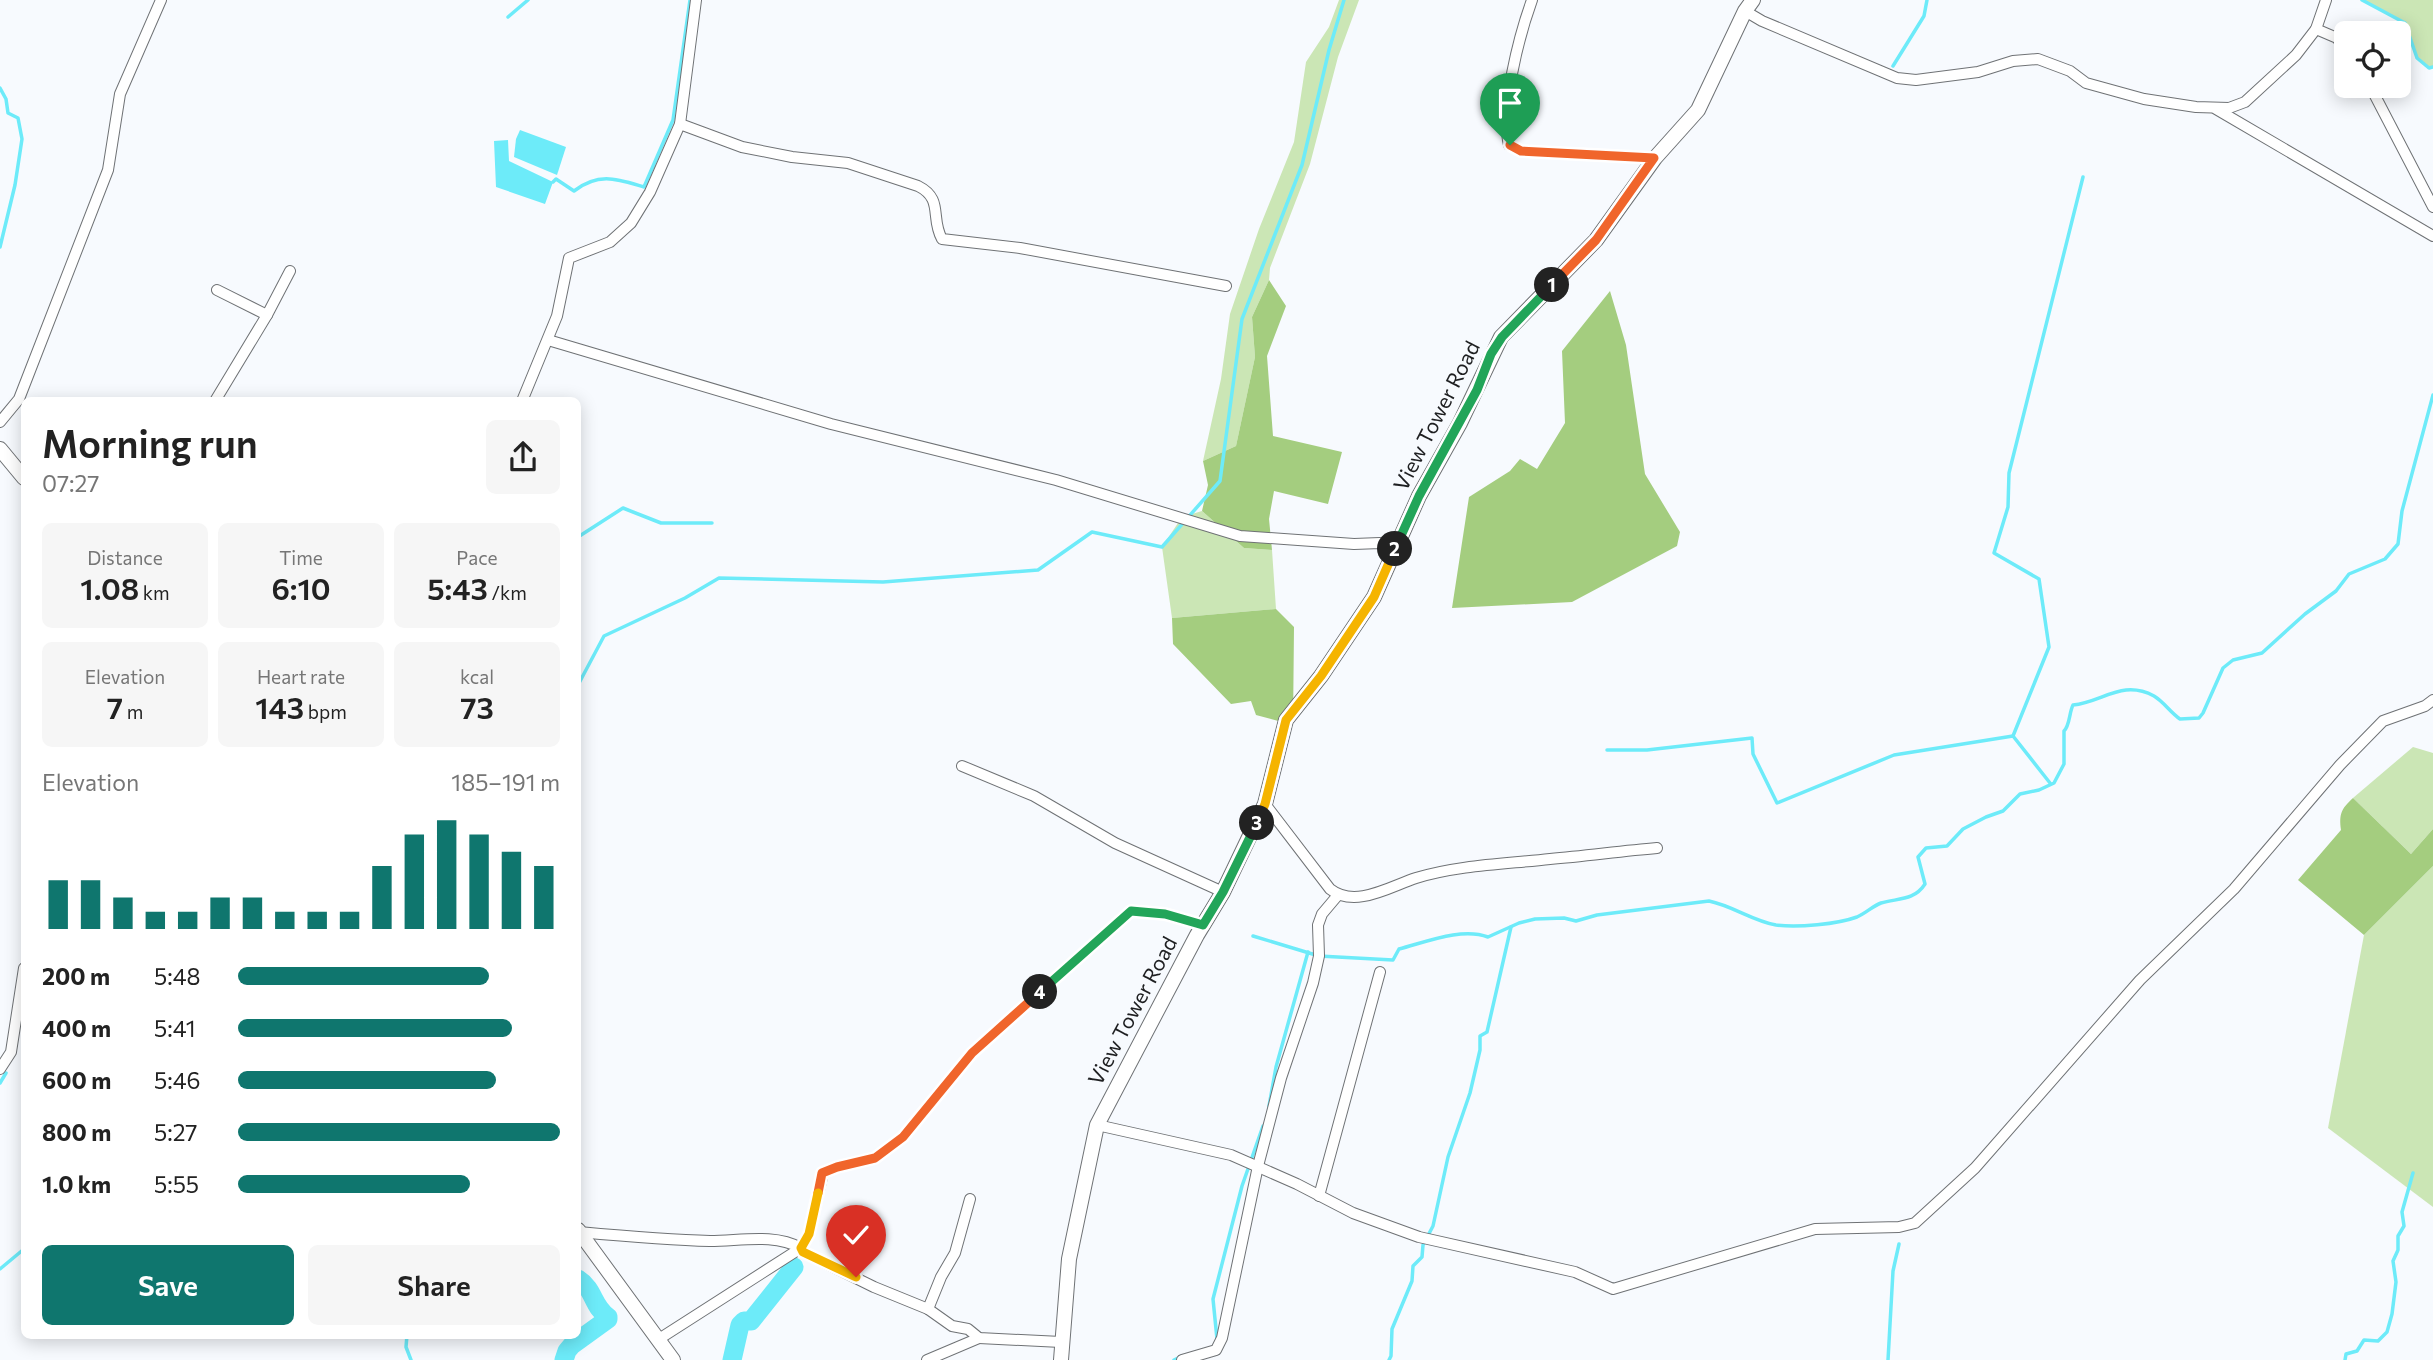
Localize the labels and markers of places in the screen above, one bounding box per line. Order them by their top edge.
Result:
pin [1480,73,1540,145]
pin: 1 [1534,268,1570,302]
pin: 2 [1378,532,1412,566]
pin: 3 [1240,806,1274,840]
pin: 4 [1023,974,1058,1010]
pin [826,1205,886,1277]

